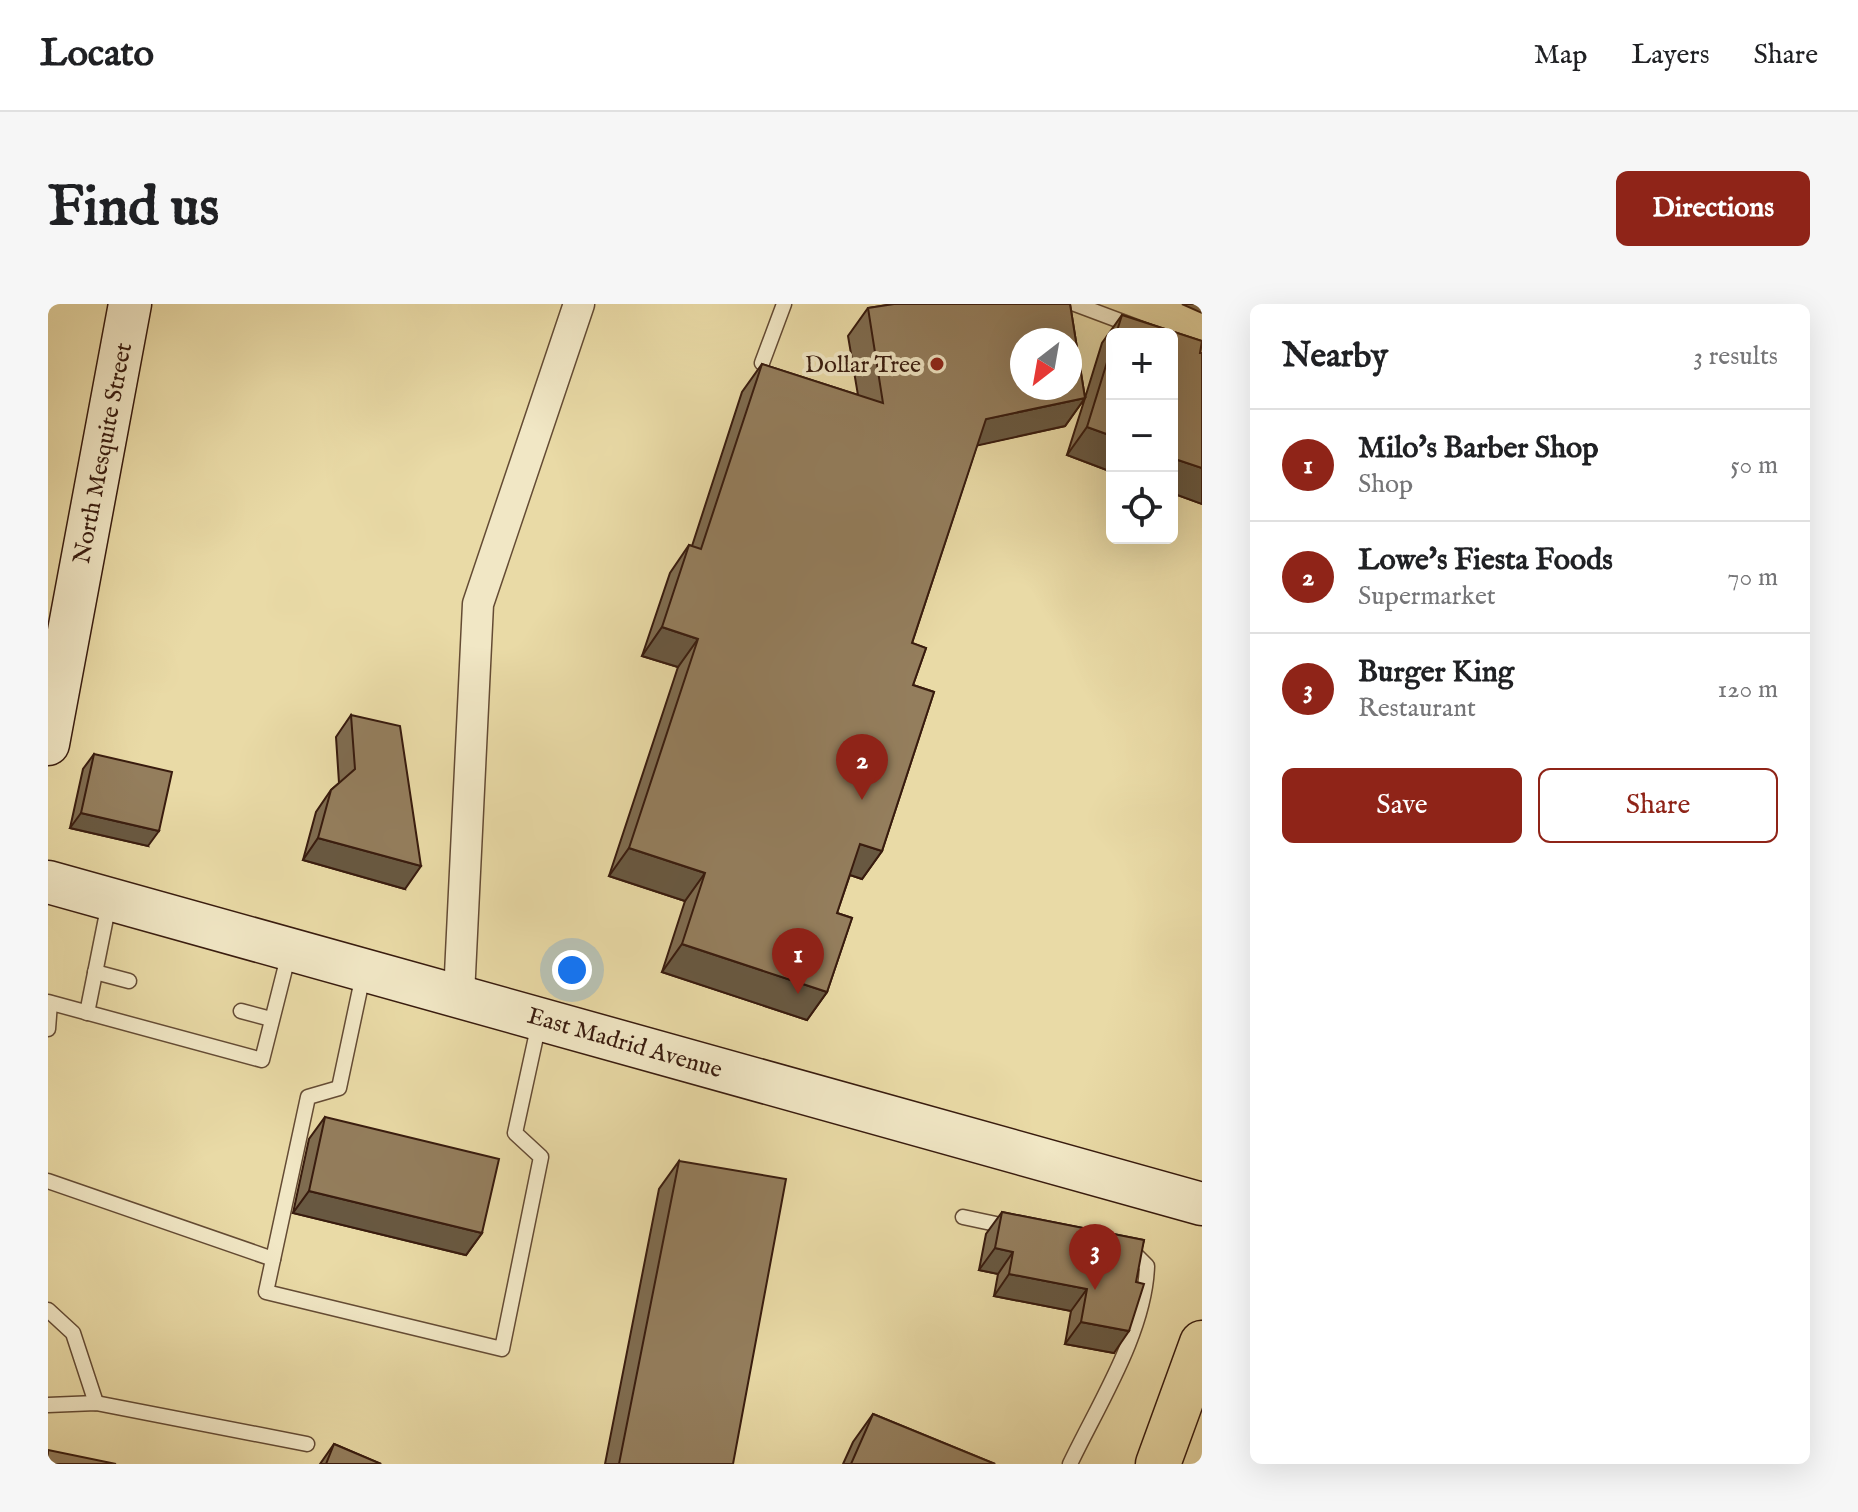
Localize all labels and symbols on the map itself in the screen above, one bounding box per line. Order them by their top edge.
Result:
north arrow [1010,328,1082,400]
street label: North Mesquite Street [67,340,140,566]
place label: Dollar Tree [805,350,921,381]
marker: Dollar Tree [928,355,946,373]
pin: 2 [836,734,888,800]
pin: 1 [772,928,824,994]
your location [552,950,592,990]
street label: East Madrid Avenue [524,1001,726,1086]
pin: 3 [1069,1224,1121,1290]

